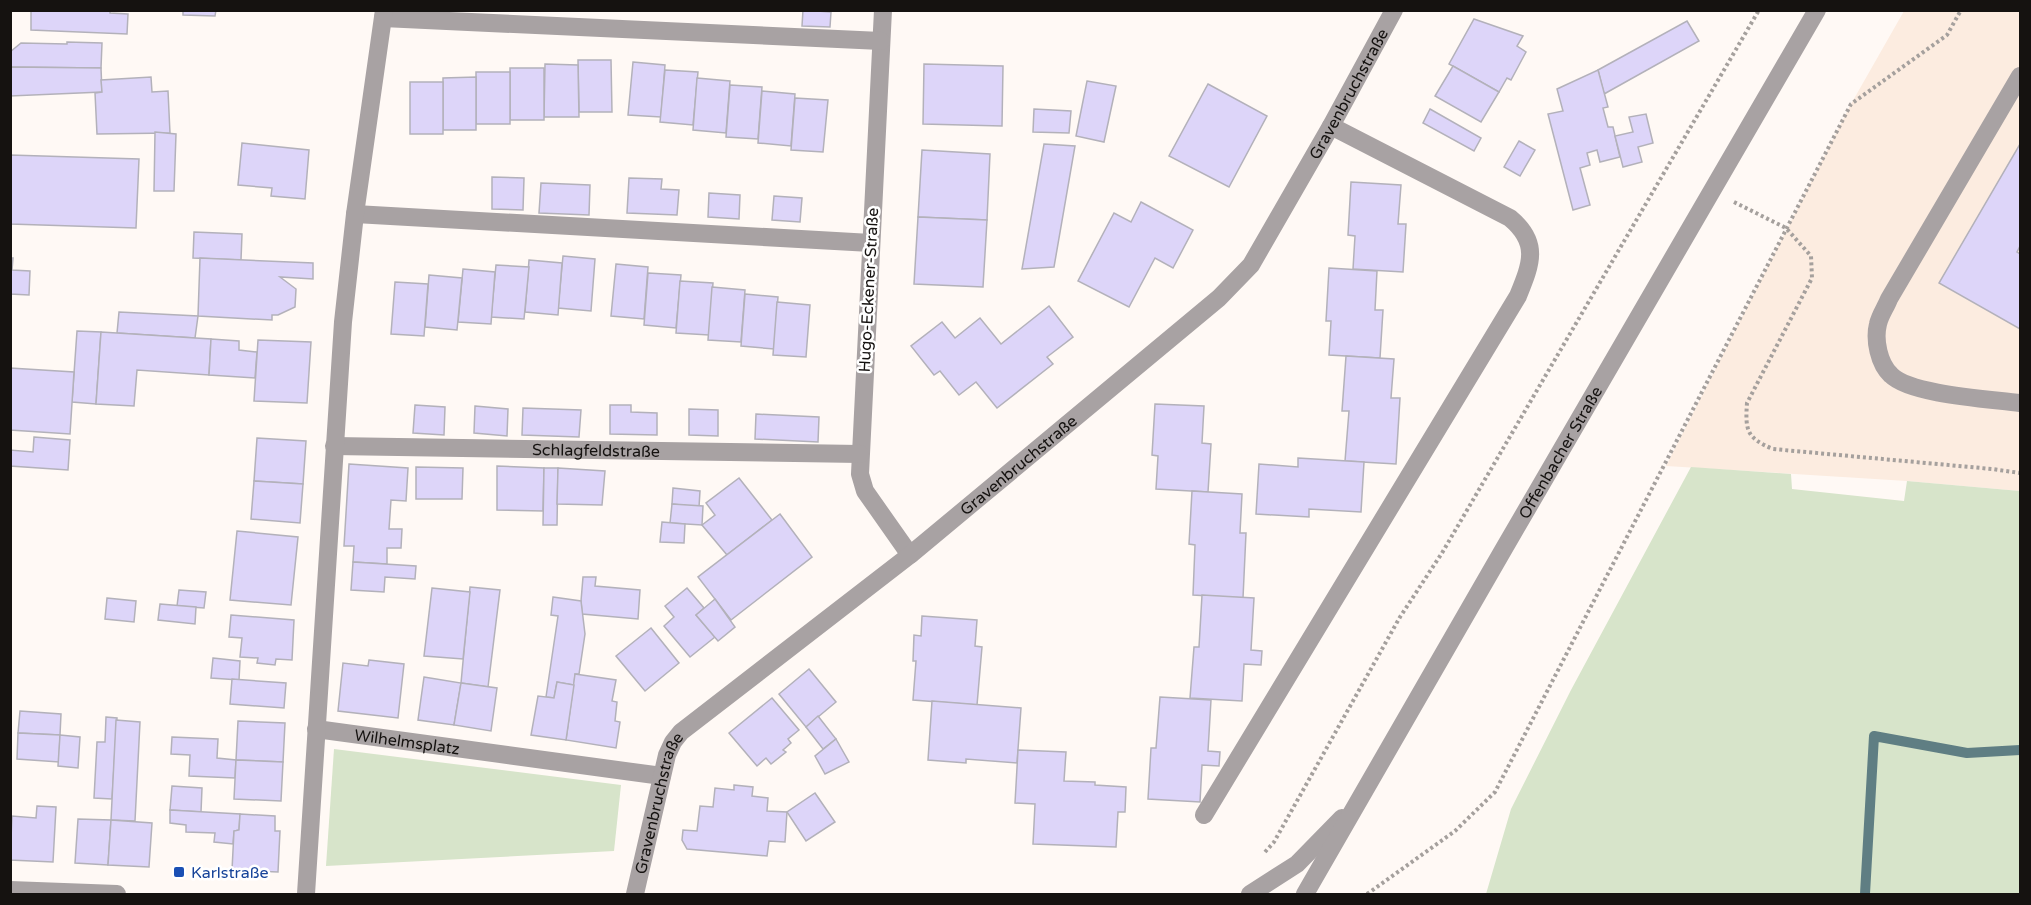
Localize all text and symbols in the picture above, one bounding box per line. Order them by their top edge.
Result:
street label: Gravenbruchstraße [1305,25,1393,163]
street label: Hugo-Eckener-Straße [855,207,883,373]
street label: Offenbacher Straße [1514,383,1607,523]
street label: Gravenbruchstraße [956,411,1082,520]
street label: Schlagfeldstraße [532,440,660,462]
street label: Wilhelmsplatz [353,725,461,759]
street label: Gravenbruchstraße [631,728,688,876]
place label: Karlstraße [191,863,268,883]
marker: Karlstraße [172,865,186,879]

